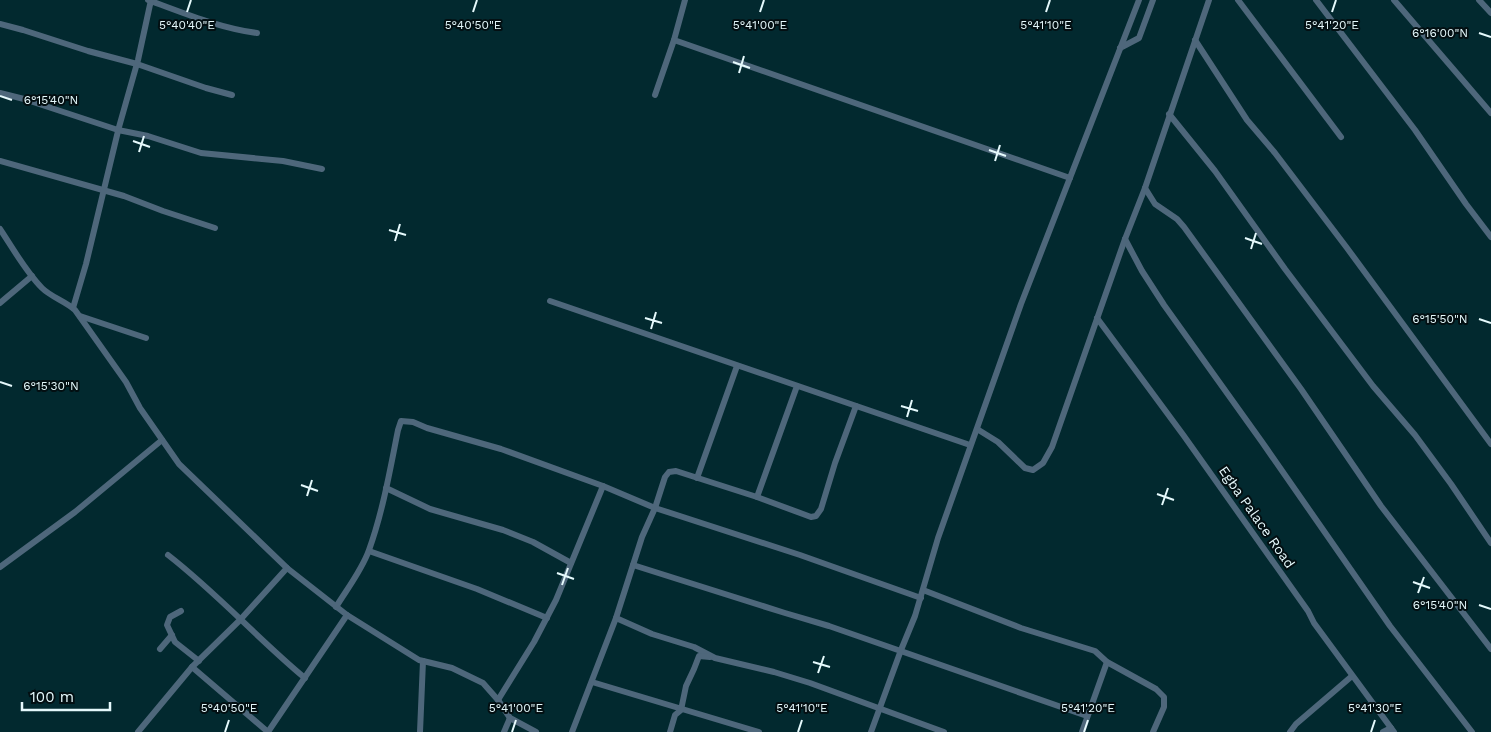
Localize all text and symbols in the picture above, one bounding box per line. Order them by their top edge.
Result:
text: 5°40'40"E [159,18,215,32]
text: 5°40'50"E [445,18,502,32]
text: 5°41'00"E [733,18,787,32]
text: 5°41'10"E [1020,18,1072,32]
text: 5°41'20"E [1305,18,1359,32]
text: 6°16'00"N [1412,26,1468,40]
text: 6°15'40"N [24,93,78,107]
text: 6°15'50"N [1412,312,1468,326]
text: 6°15'30"N [23,379,79,393]
street label: Egba Palace Road [1216,463,1298,571]
text: 6°15'40"N [1413,598,1467,612]
scale bar [22,680,110,712]
text: 100 m [30,688,74,706]
text: 5°40'50"E [201,701,258,715]
text: 5°41'00"E [489,701,543,715]
text: 5°41'10"E [776,701,828,715]
text: 5°41'20"E [1061,701,1115,715]
text: 5°41'30"E [1348,701,1402,715]

